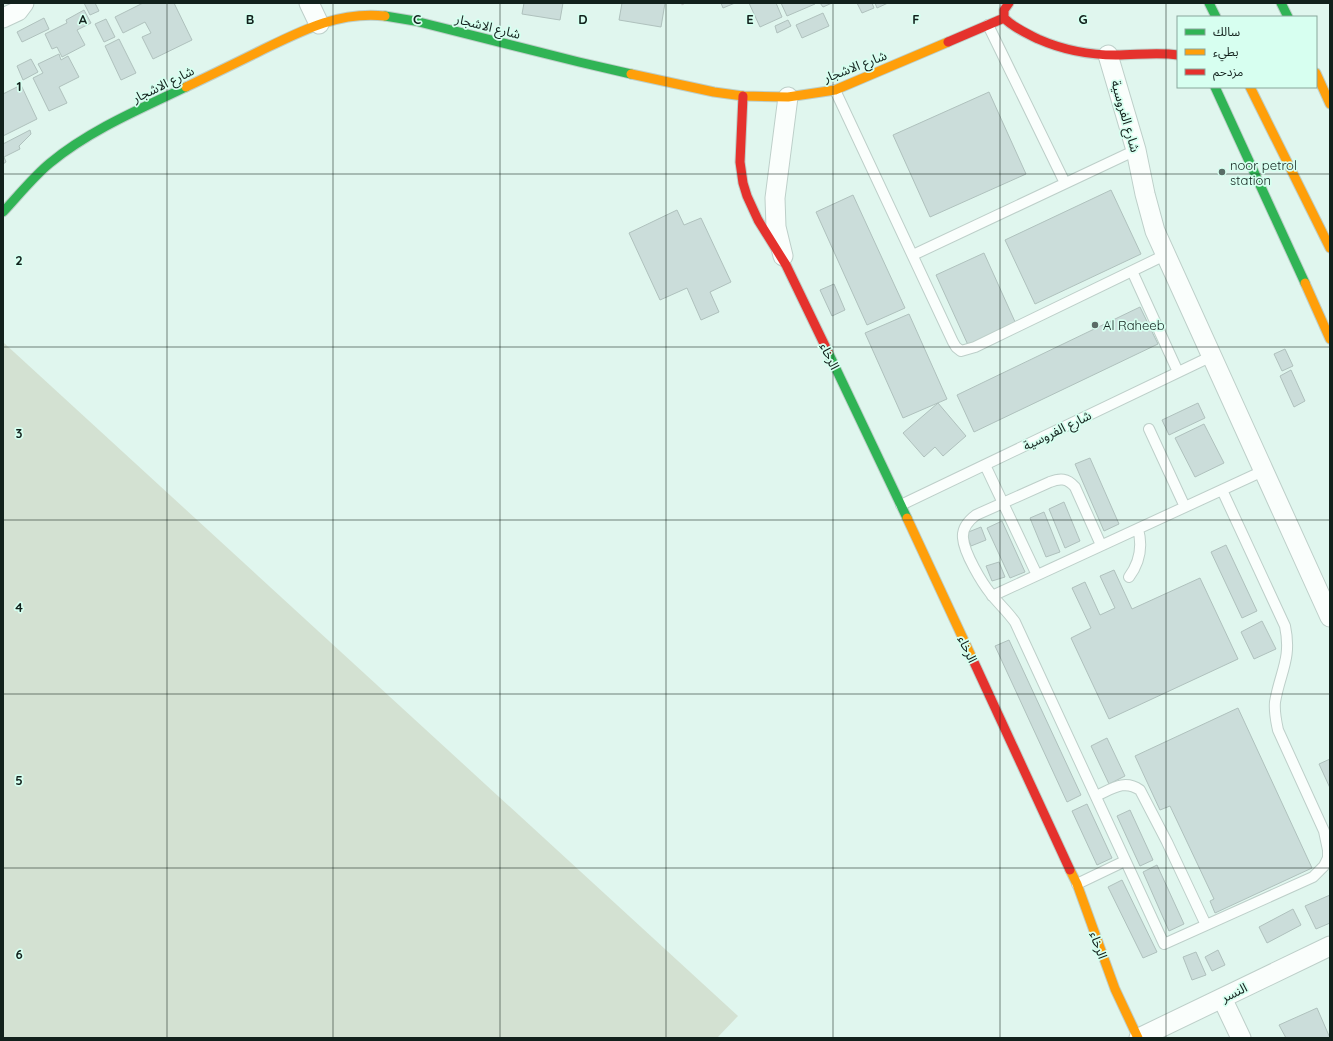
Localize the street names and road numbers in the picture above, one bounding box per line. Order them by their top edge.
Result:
street label: شارع الاشجار [452,10,522,45]
street label: شارع الاشجار [820,47,890,89]
street label: شارع الاشجار [129,62,198,109]
street label: شارع الفروسية [1105,78,1144,155]
street label: الرخاء [817,340,843,372]
street label: شارع الفروسية [1020,407,1095,456]
street label: الرخاء [955,633,981,665]
street label: الرخاء [1087,929,1111,961]
street label: النسر [1217,979,1250,1006]

